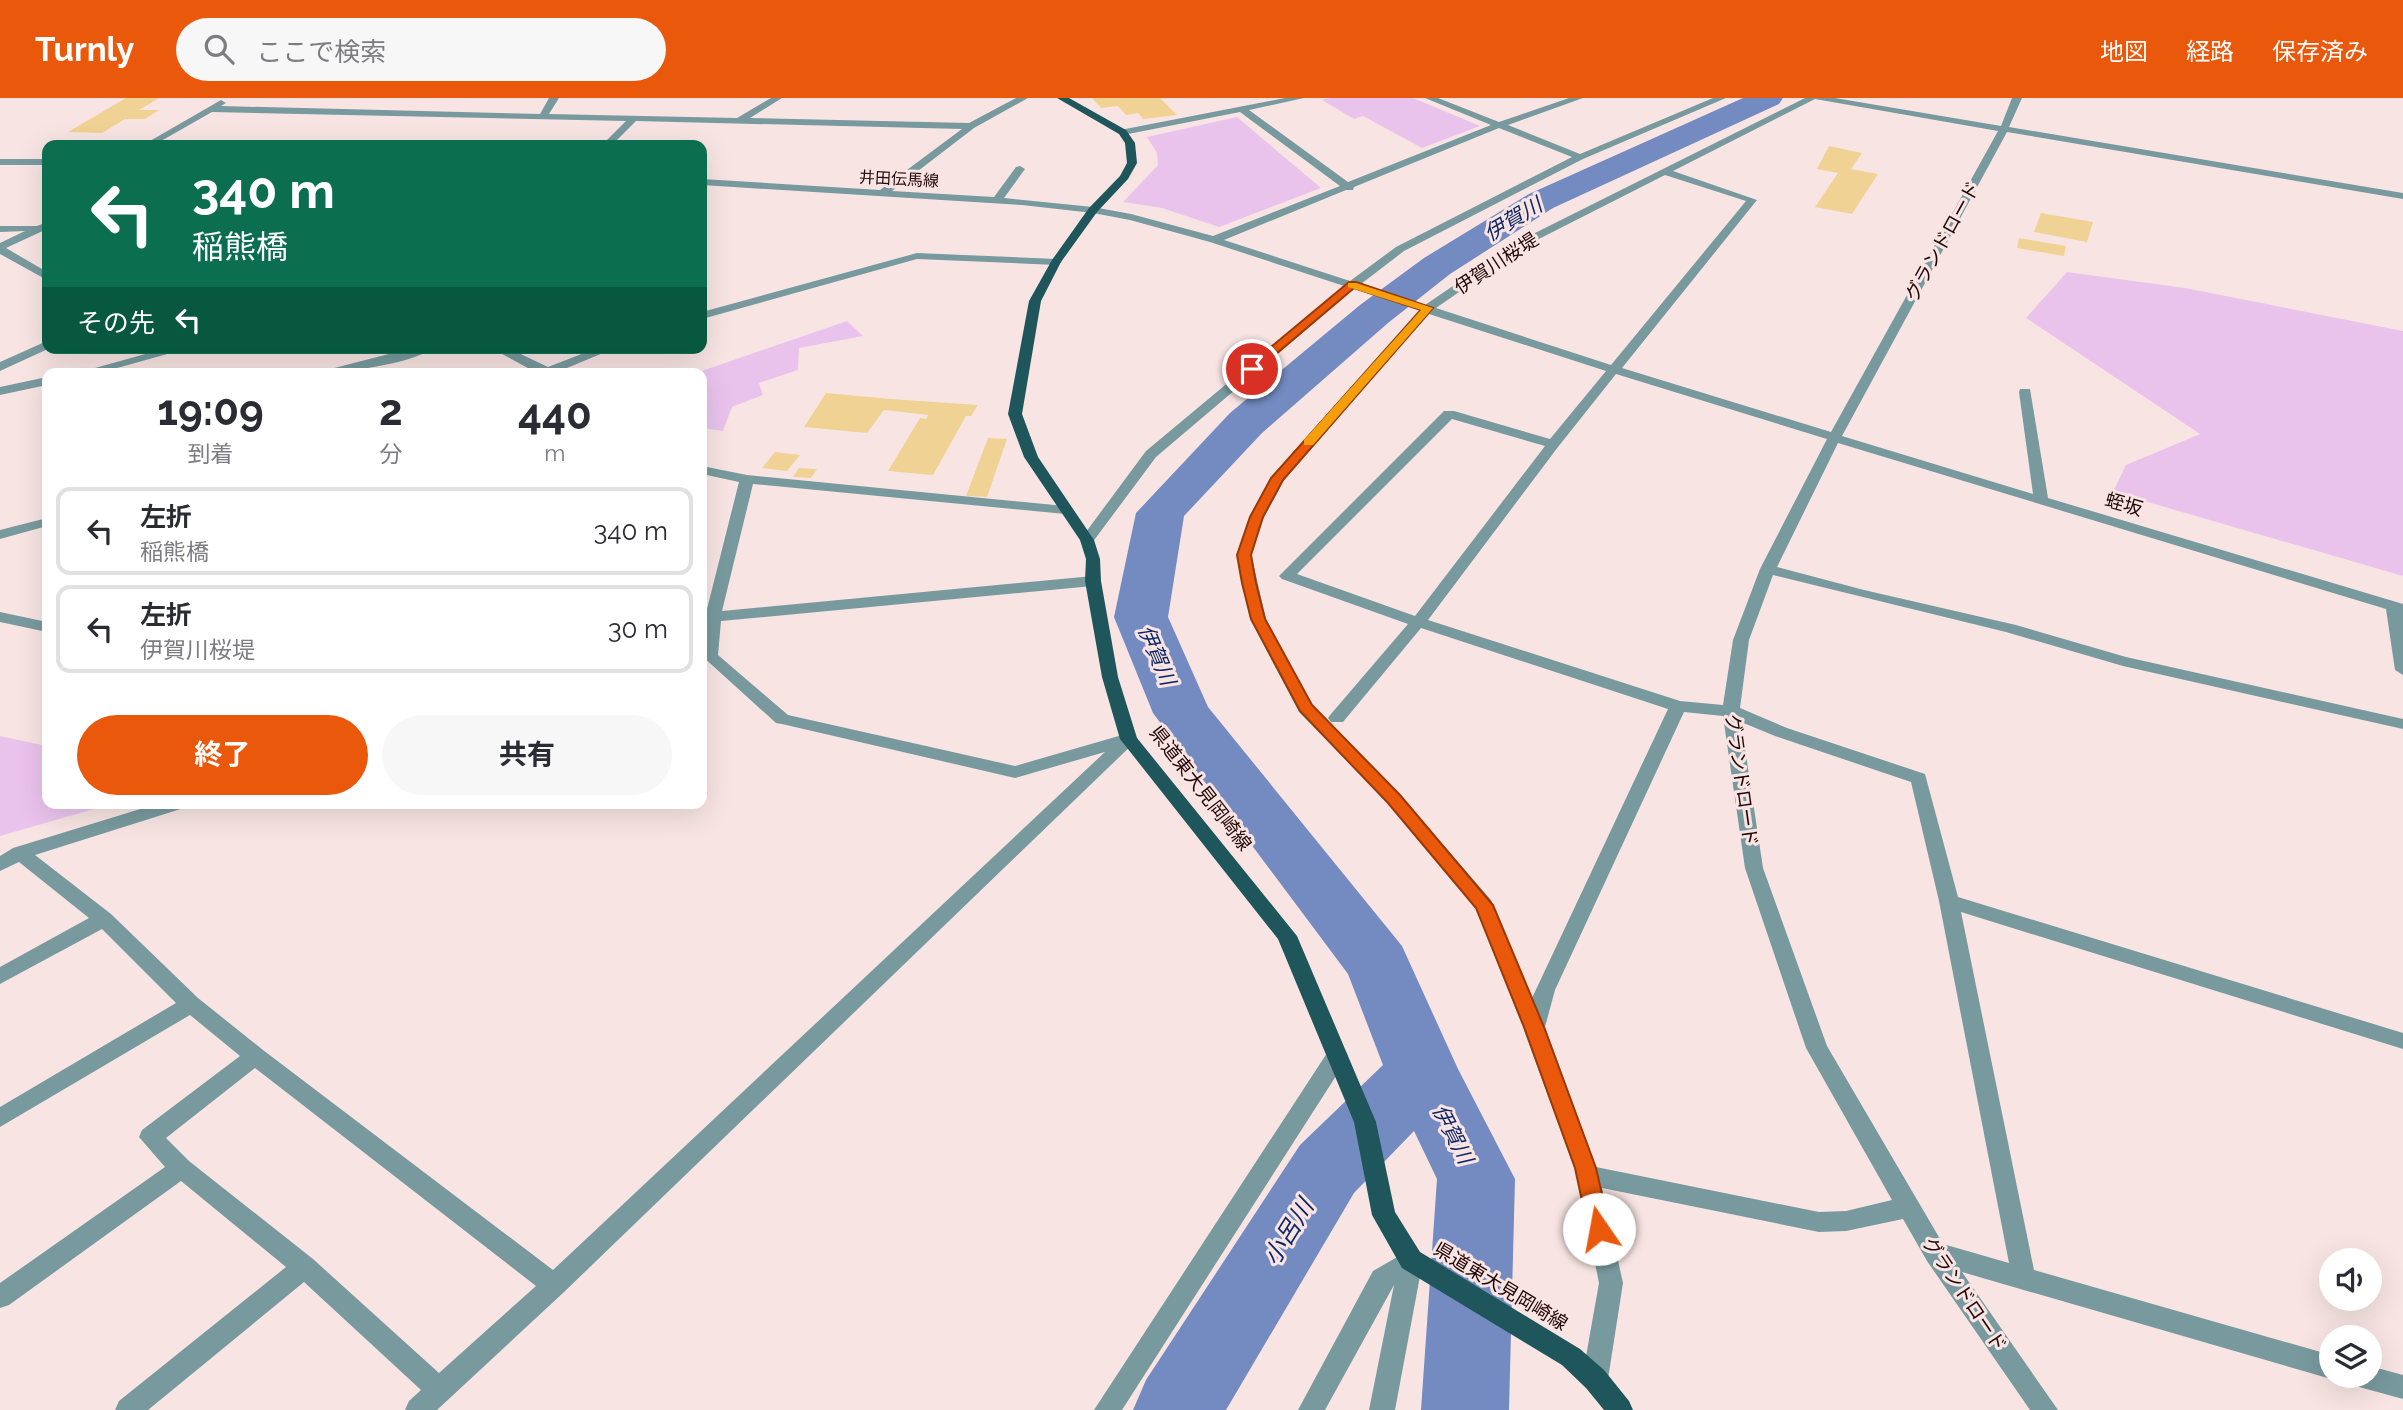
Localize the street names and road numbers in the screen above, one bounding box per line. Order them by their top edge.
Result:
street label: 井田伝馬線 [859,167,939,191]
street label: グランドロード [1900,177,1984,305]
street label: 伊賀川桜堤 [1450,228,1542,298]
street label: 蛭坂 [2103,488,2145,520]
street label: グランドロード [1722,713,1762,847]
street label: 県道東大見岡崎線 [1146,721,1256,855]
street label: グランドロード [1919,1233,2011,1355]
street label: 県道東大見岡崎線 [1430,1237,1572,1335]

